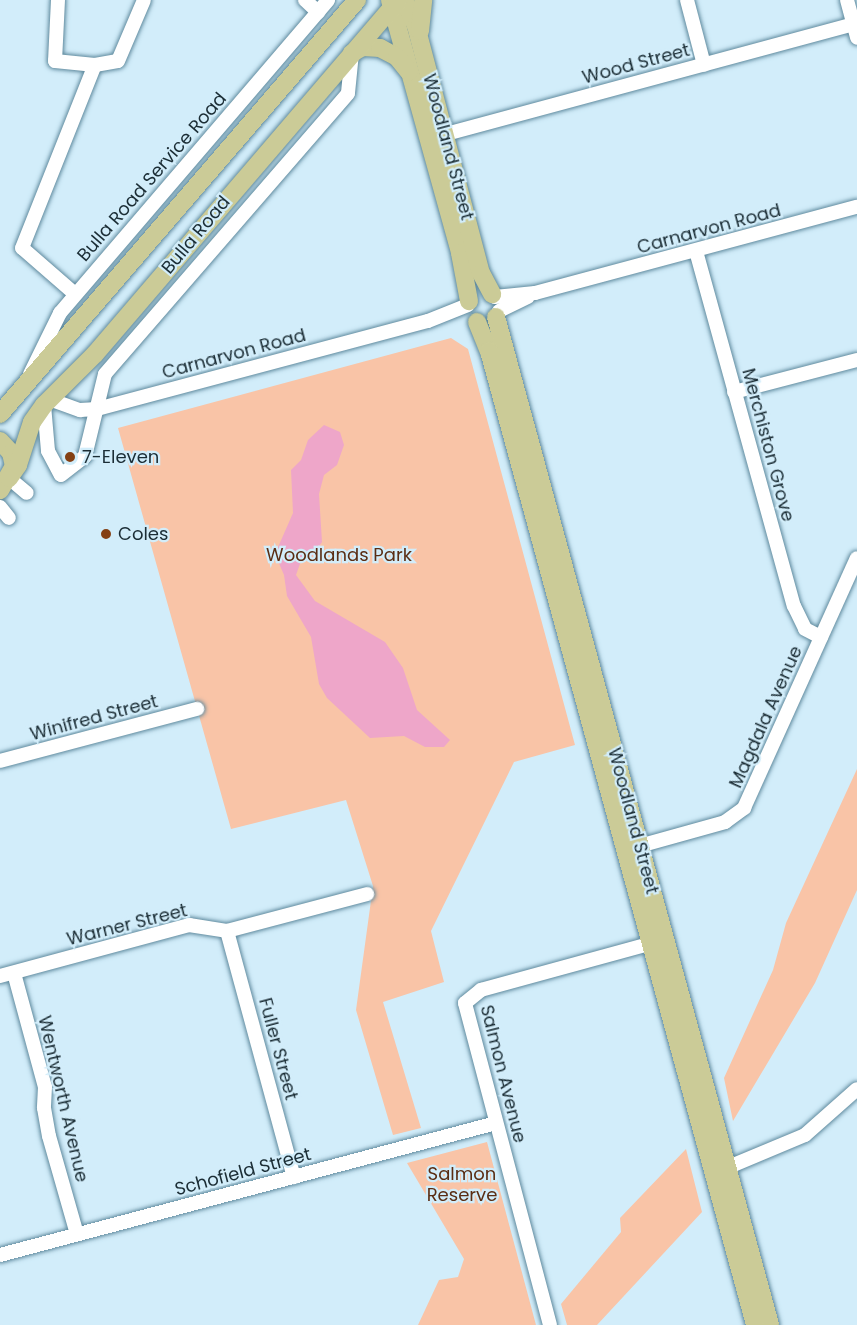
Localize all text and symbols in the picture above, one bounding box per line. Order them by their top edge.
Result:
street label: Wood Street [580,39,692,89]
street label: Woodland Street [418,71,478,223]
street label: Bulla Road Service Road [73,88,231,266]
street label: Bulla Road [157,192,235,278]
street label: Carnarvon Road [635,199,783,259]
street label: Carnarvon Road [160,324,308,384]
street label: Merchiston Grove [737,366,799,524]
place label: 7-Eleven [82,446,159,468]
marker: 7-Eleven [63,450,77,464]
place label: Coles [118,523,168,545]
marker: Coles [99,527,113,541]
park label: Woodlands Park [266,544,412,566]
street label: Magdala Avenue [725,643,807,791]
street label: Winifred Street [28,691,160,745]
street label: Woodland Street [603,745,663,897]
street label: Warner Street [65,900,189,950]
street label: Fuller Street [254,996,302,1102]
street label: Salmon Avenue [475,1003,531,1145]
street label: Wentworth Avenue [33,1014,93,1184]
street label: Schofield Street [173,1143,313,1201]
park label: Salmon Reserve [427,1164,497,1206]

